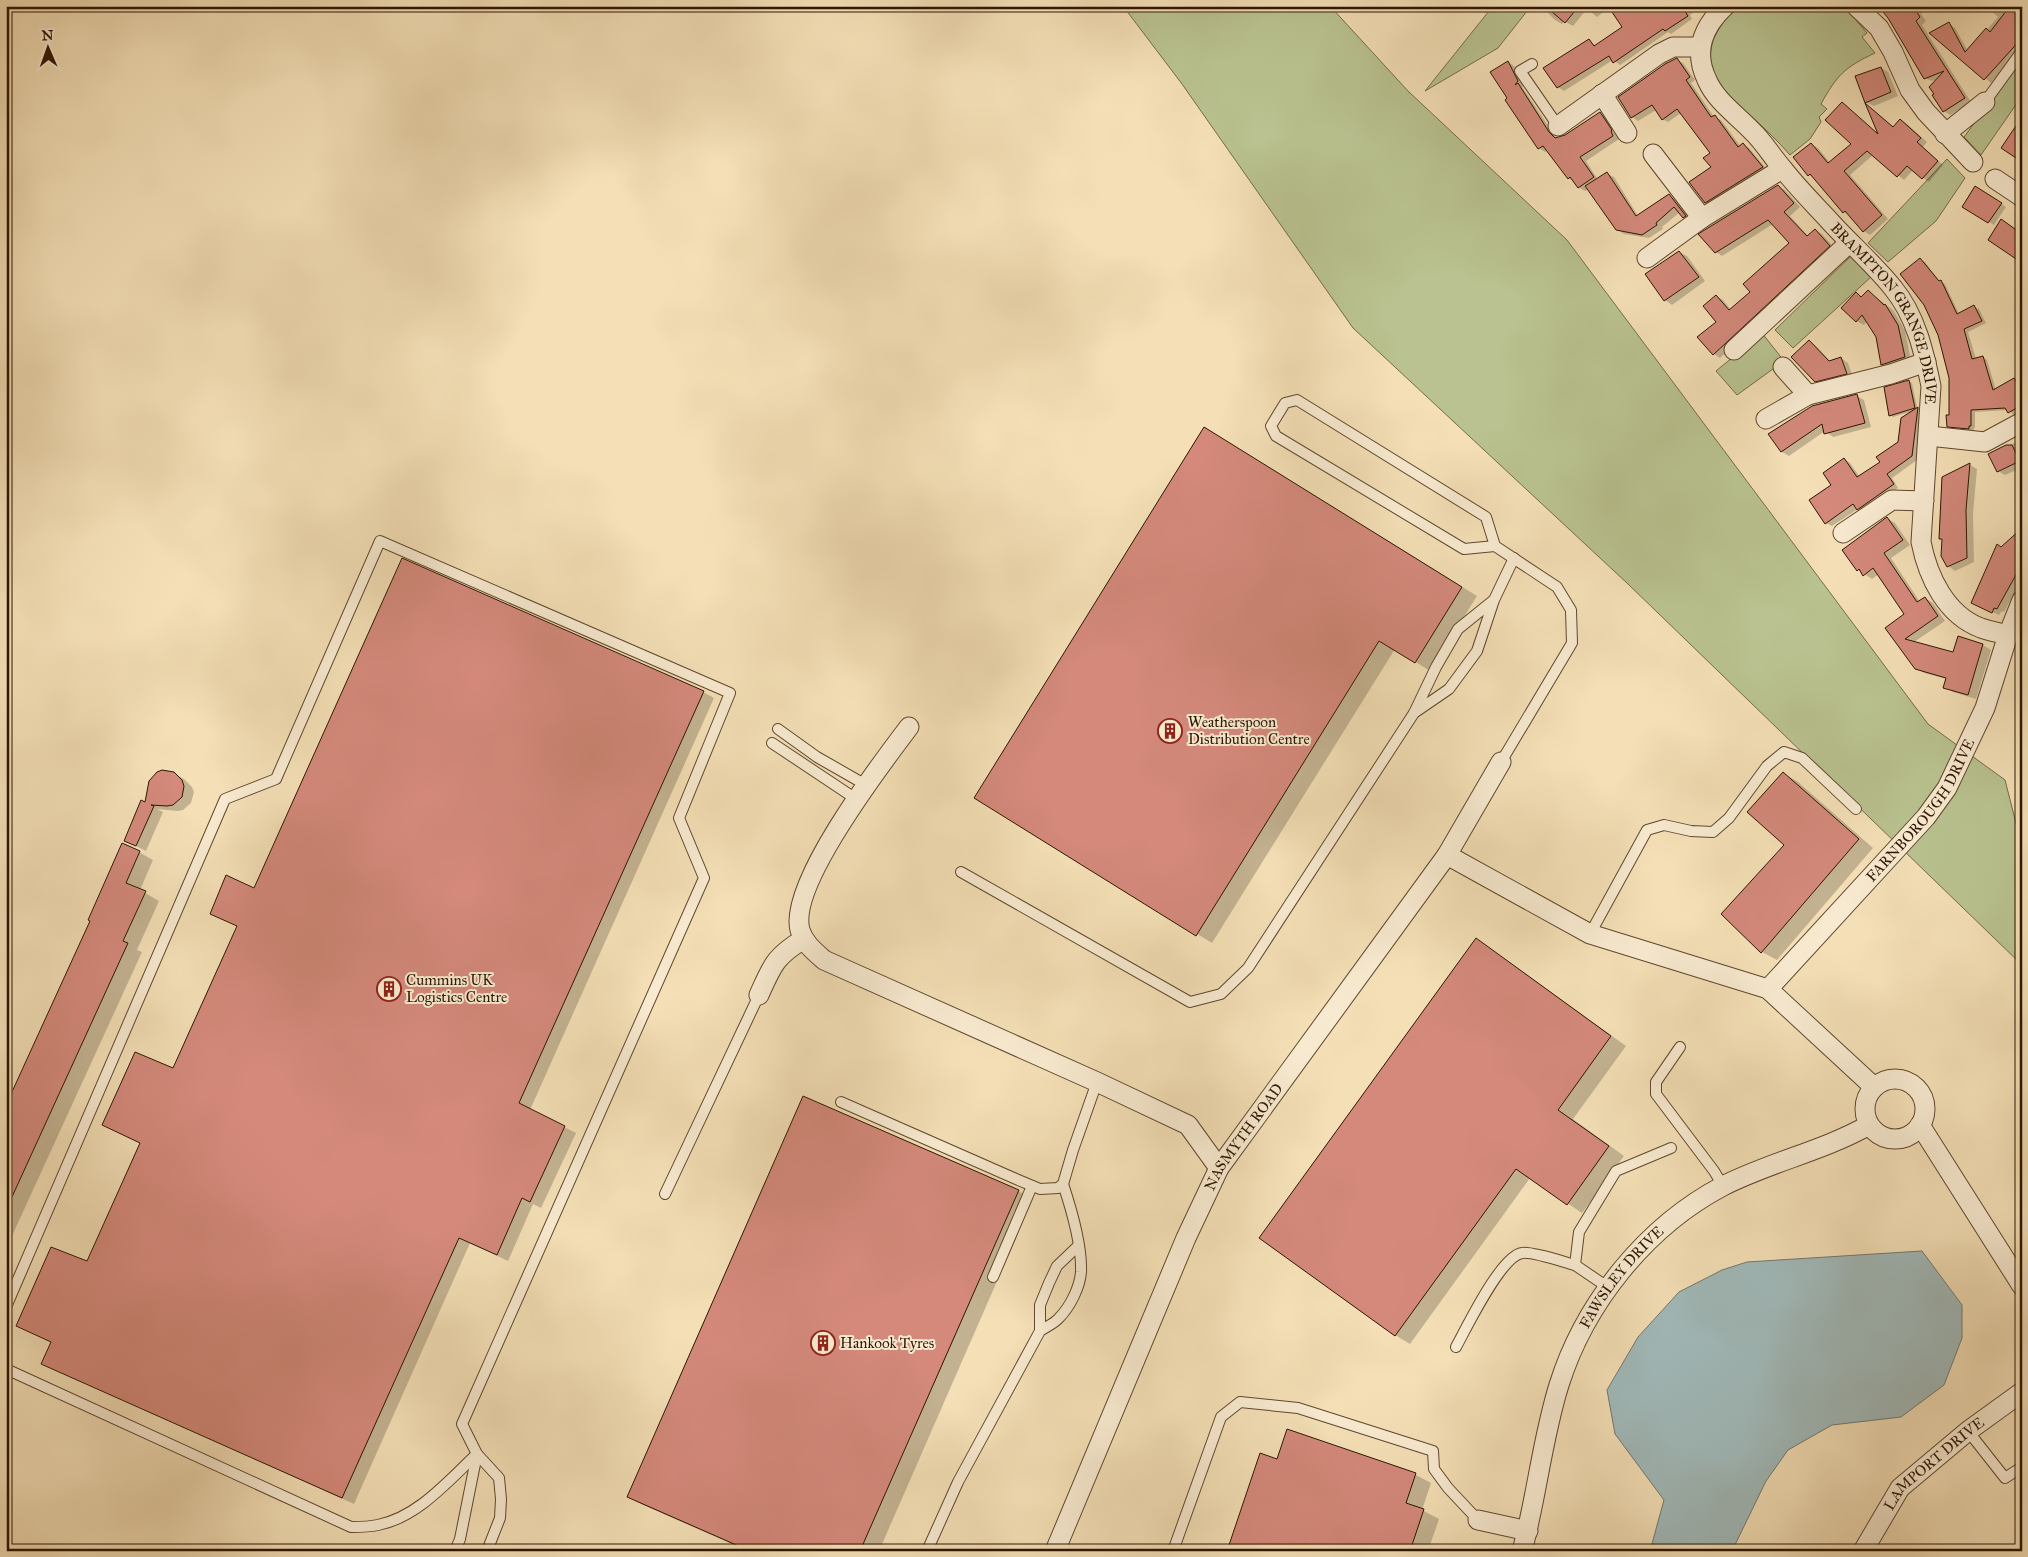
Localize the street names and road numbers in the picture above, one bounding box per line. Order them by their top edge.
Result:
street label: BRAMPTON GRANGE DRIVE [1827,219,1940,405]
street label: FARNBOROUGH DRIVE [1862,735,1978,885]
street label: NASMYTH ROAD [1201,1080,1287,1193]
street label: FAWSLEY DRIVE [1576,1222,1667,1331]
street label: LAMPORT DRIVE [1880,1413,1988,1514]

